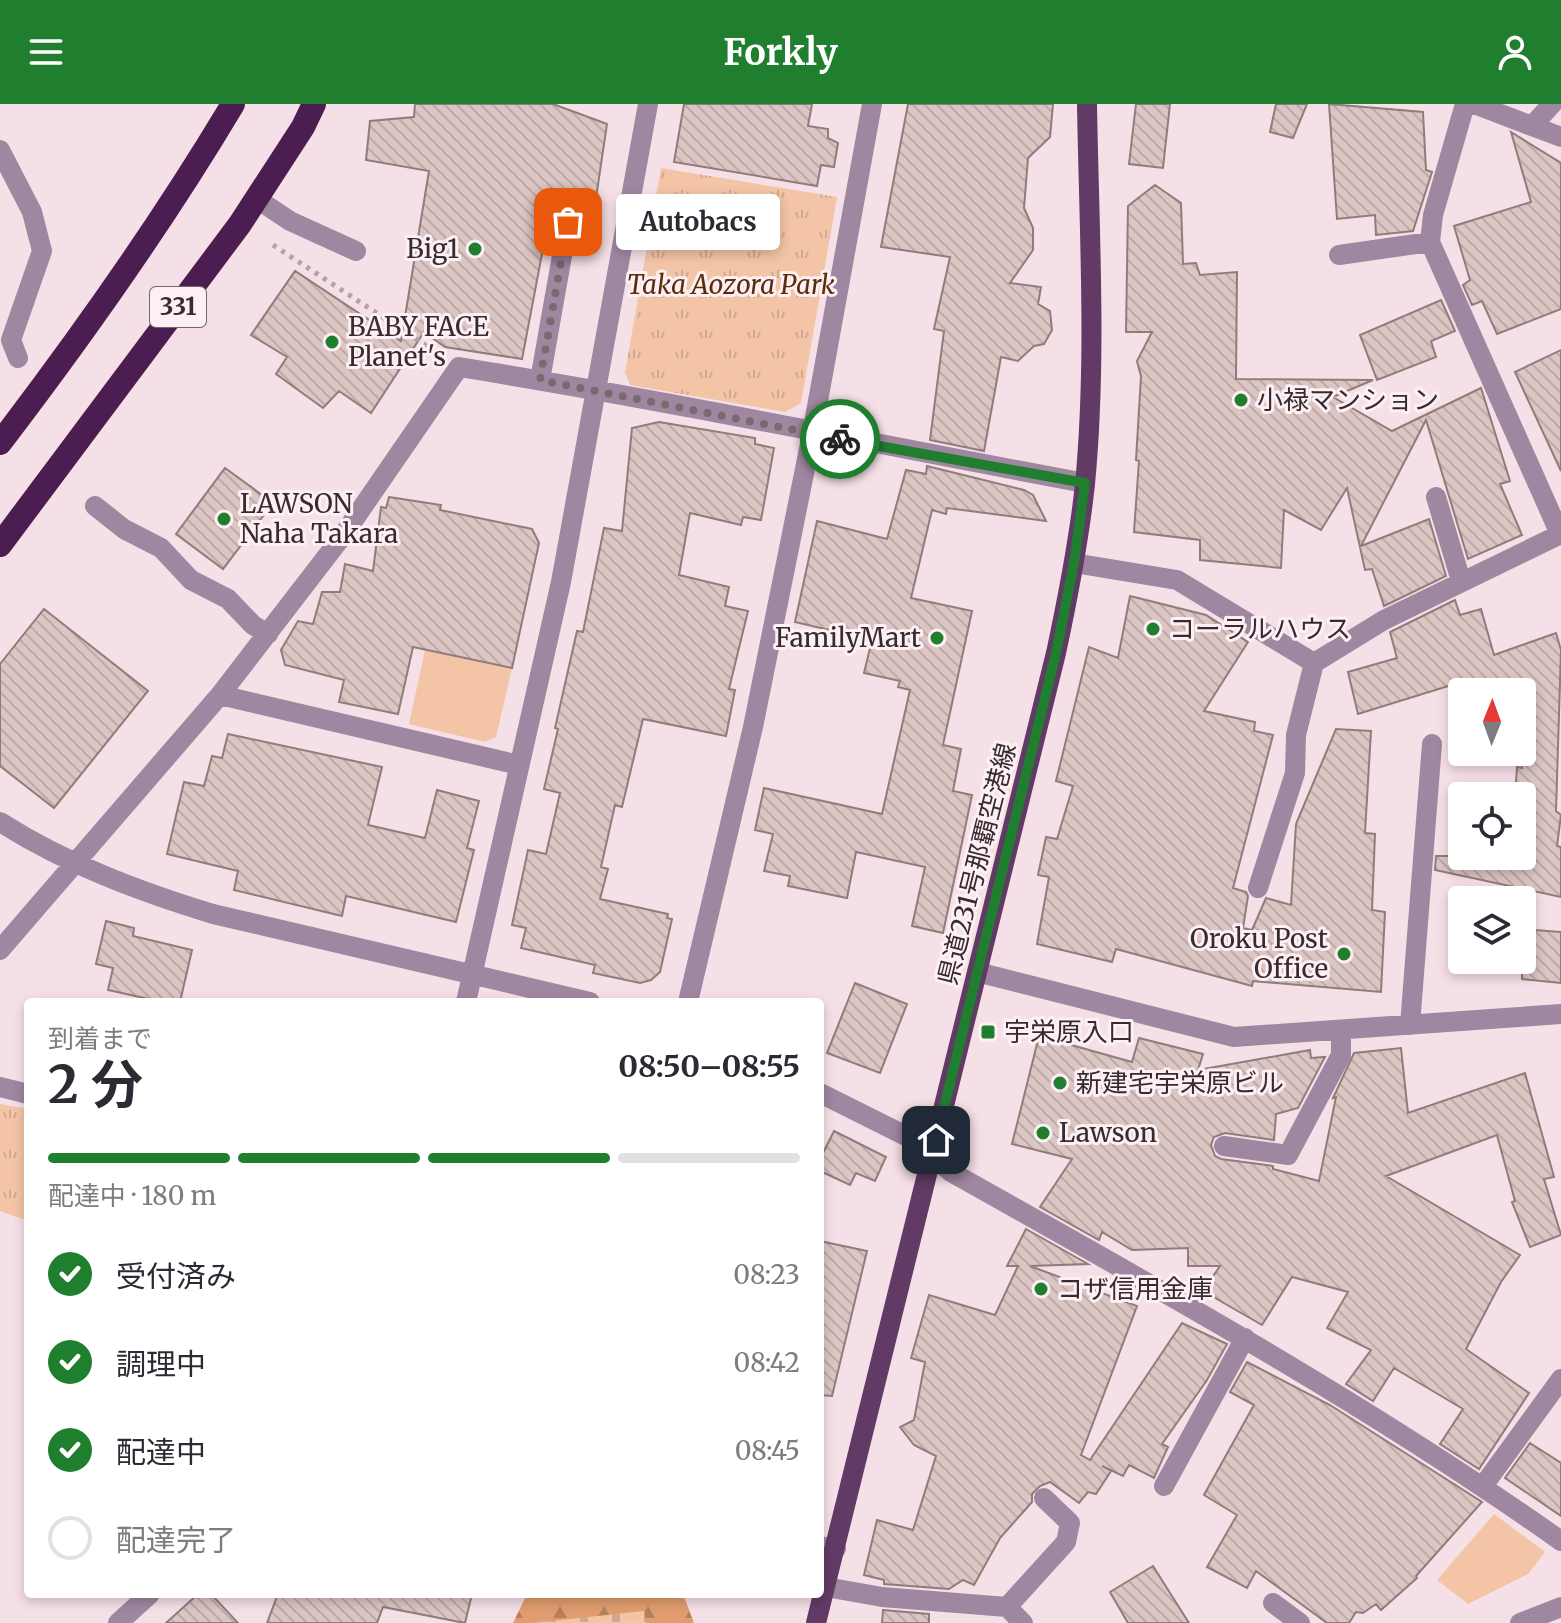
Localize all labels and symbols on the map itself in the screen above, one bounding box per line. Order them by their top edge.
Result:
pin [534,188,602,256]
callout: Autobacs [616,194,780,250]
place label: Big1 [406,232,459,265]
marker: Big1 [466,240,484,258]
park label: Taka Aozora Park [627,268,835,301]
road number: 331 [150,287,206,327]
place label: BABY FACE Planet's [348,310,489,373]
marker: BABY FACE Planet's [323,333,341,351]
place label: 小禄マンション [1257,383,1439,416]
marker: 小禄マンション [1232,391,1250,409]
courier [800,399,880,479]
place label: LAWSON Naha Takara [240,487,398,550]
marker: LAWSON Naha Takara [215,510,233,528]
place label: コーラルハウス [1169,612,1351,645]
marker: コーラルハウス [1144,620,1162,638]
place label: FamilyMart [775,621,921,654]
marker: FamilyMart [928,629,946,647]
north arrow [1448,678,1536,766]
street label: 県道231号那覇空港線 [930,740,1023,988]
place label: Oroku Post Office [1190,922,1328,985]
marker: Oroku Post Office [1335,945,1353,963]
place label: 宇栄原入口 [1004,1015,1134,1048]
marker: 宇栄原入口 [979,1023,997,1041]
place label: 新建宅宇栄原ビル [1076,1066,1284,1099]
marker: 新建宅宇栄原ビル [1051,1074,1069,1092]
pin [902,1106,970,1174]
place label: Lawson [1059,1116,1157,1149]
marker: Lawson [1034,1124,1052,1142]
place label: コザ信用金庫 [1057,1272,1213,1305]
marker: コザ信用金庫 [1032,1280,1050,1298]

